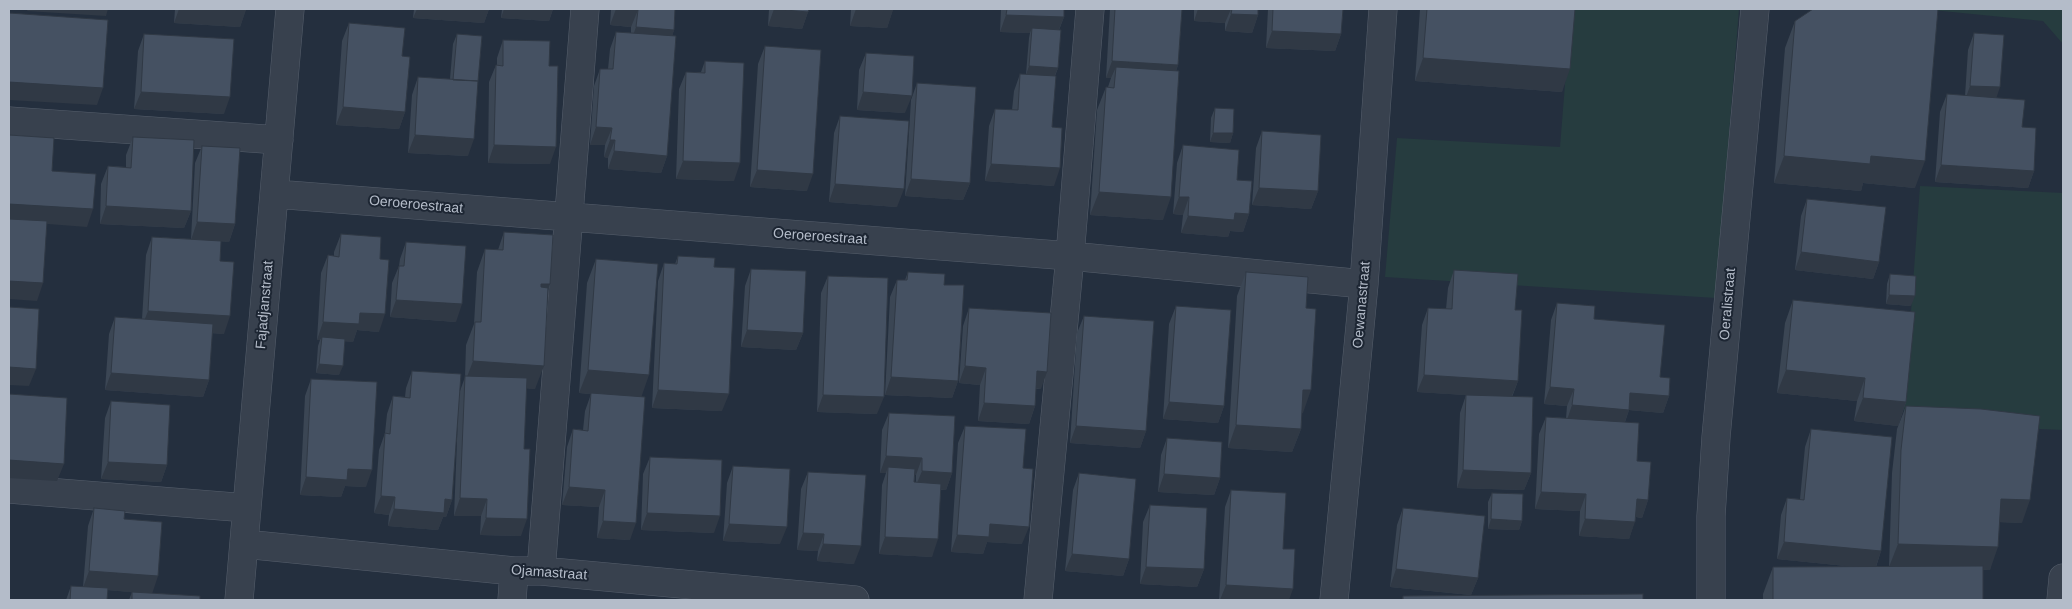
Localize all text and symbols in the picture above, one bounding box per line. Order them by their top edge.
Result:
street label: Oeroeroestraat [368,193,464,217]
street label: Oeroeroestraat [772,225,868,249]
street label: Fajadjanstraat [253,260,277,350]
street label: Oewanastraat [1350,261,1374,349]
street label: Oeralistraat [1716,267,1740,341]
street label: Ojamastraat [510,562,588,584]

